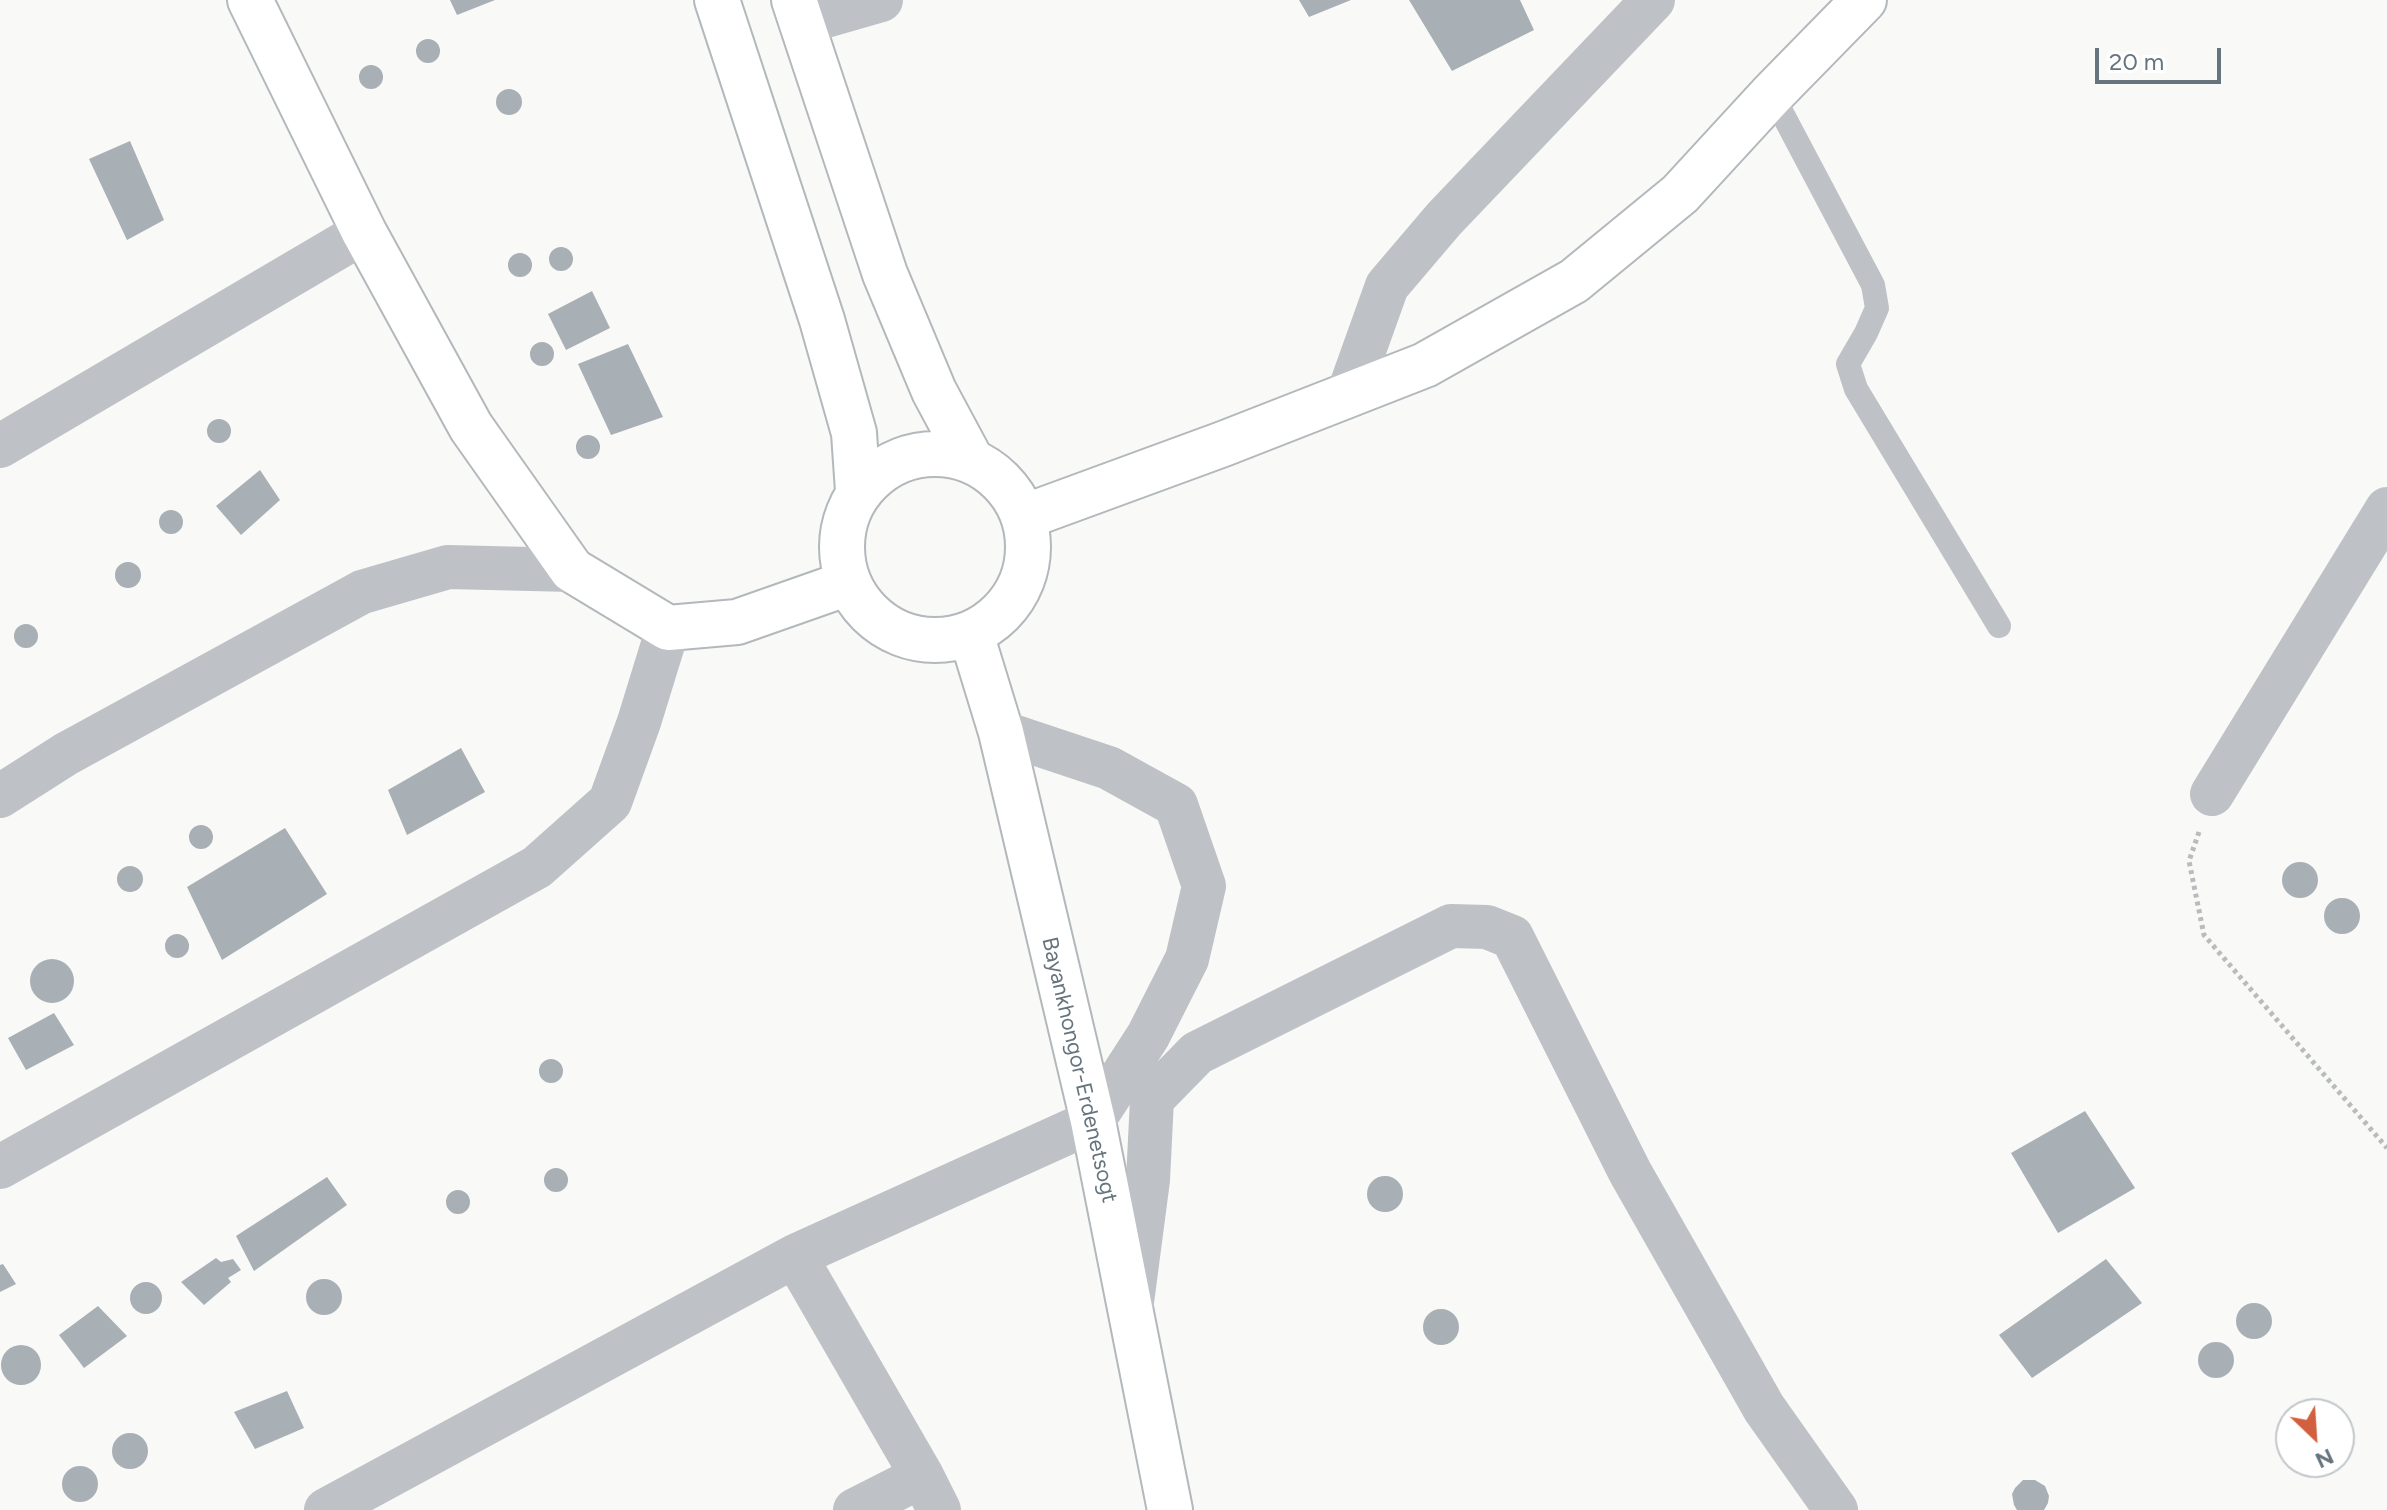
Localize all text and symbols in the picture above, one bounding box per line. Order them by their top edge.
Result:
scale bar [2099,32,2225,82]
text: 20 m [2109,47,2164,76]
street label: Bayankhongor-Erdenetsogt [1036,935,1122,1205]
north arrow [2275,1398,2355,1478]
text: N [2311,1443,2338,1474]

